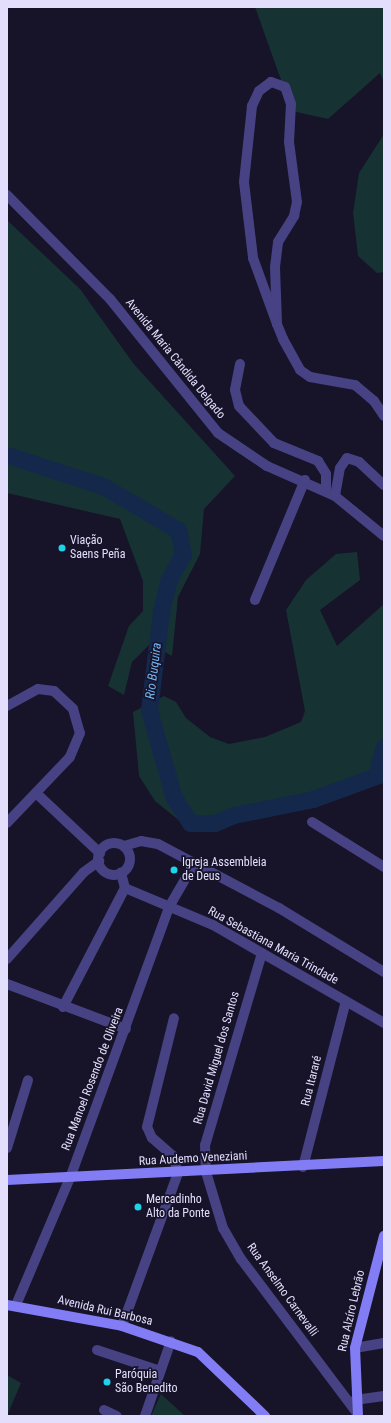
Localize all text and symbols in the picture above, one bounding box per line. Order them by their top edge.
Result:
street label: Avenida Maria Cândida Delgado [122,296,228,422]
place label: Viação Saens Peña [70,534,125,562]
marker: Viação Saens Peña [57,543,67,553]
water label: Rio Buquira [143,642,165,700]
place label: Igreja Assembleia de Deus [182,856,267,884]
marker: Igreja Assembleia de Deus [169,865,179,875]
street label: Rua Sebastiana Maria Trindade [205,904,341,988]
street label: Rua David Miguel dos Santos [191,990,243,1126]
street label: Rua Manoel Rosendo de Oliveira [59,1005,127,1153]
street label: Rua Itararé [299,1054,325,1108]
street label: Rua Audemo Veneziani [138,1149,248,1169]
place label: Mercadinho Alto da Ponte [146,1193,210,1221]
marker: Mercadinho Alto da Ponte [133,1202,143,1212]
street label: Rua Anselmo Carnevalli [243,1241,321,1339]
street label: Rua Alzíro Lebrão [336,1269,368,1353]
street label: Avenida Rui Barbosa [56,1293,154,1329]
place label: Paróquia São Benedito [115,1368,178,1396]
marker: Paróquia São Benedito [102,1377,112,1387]

